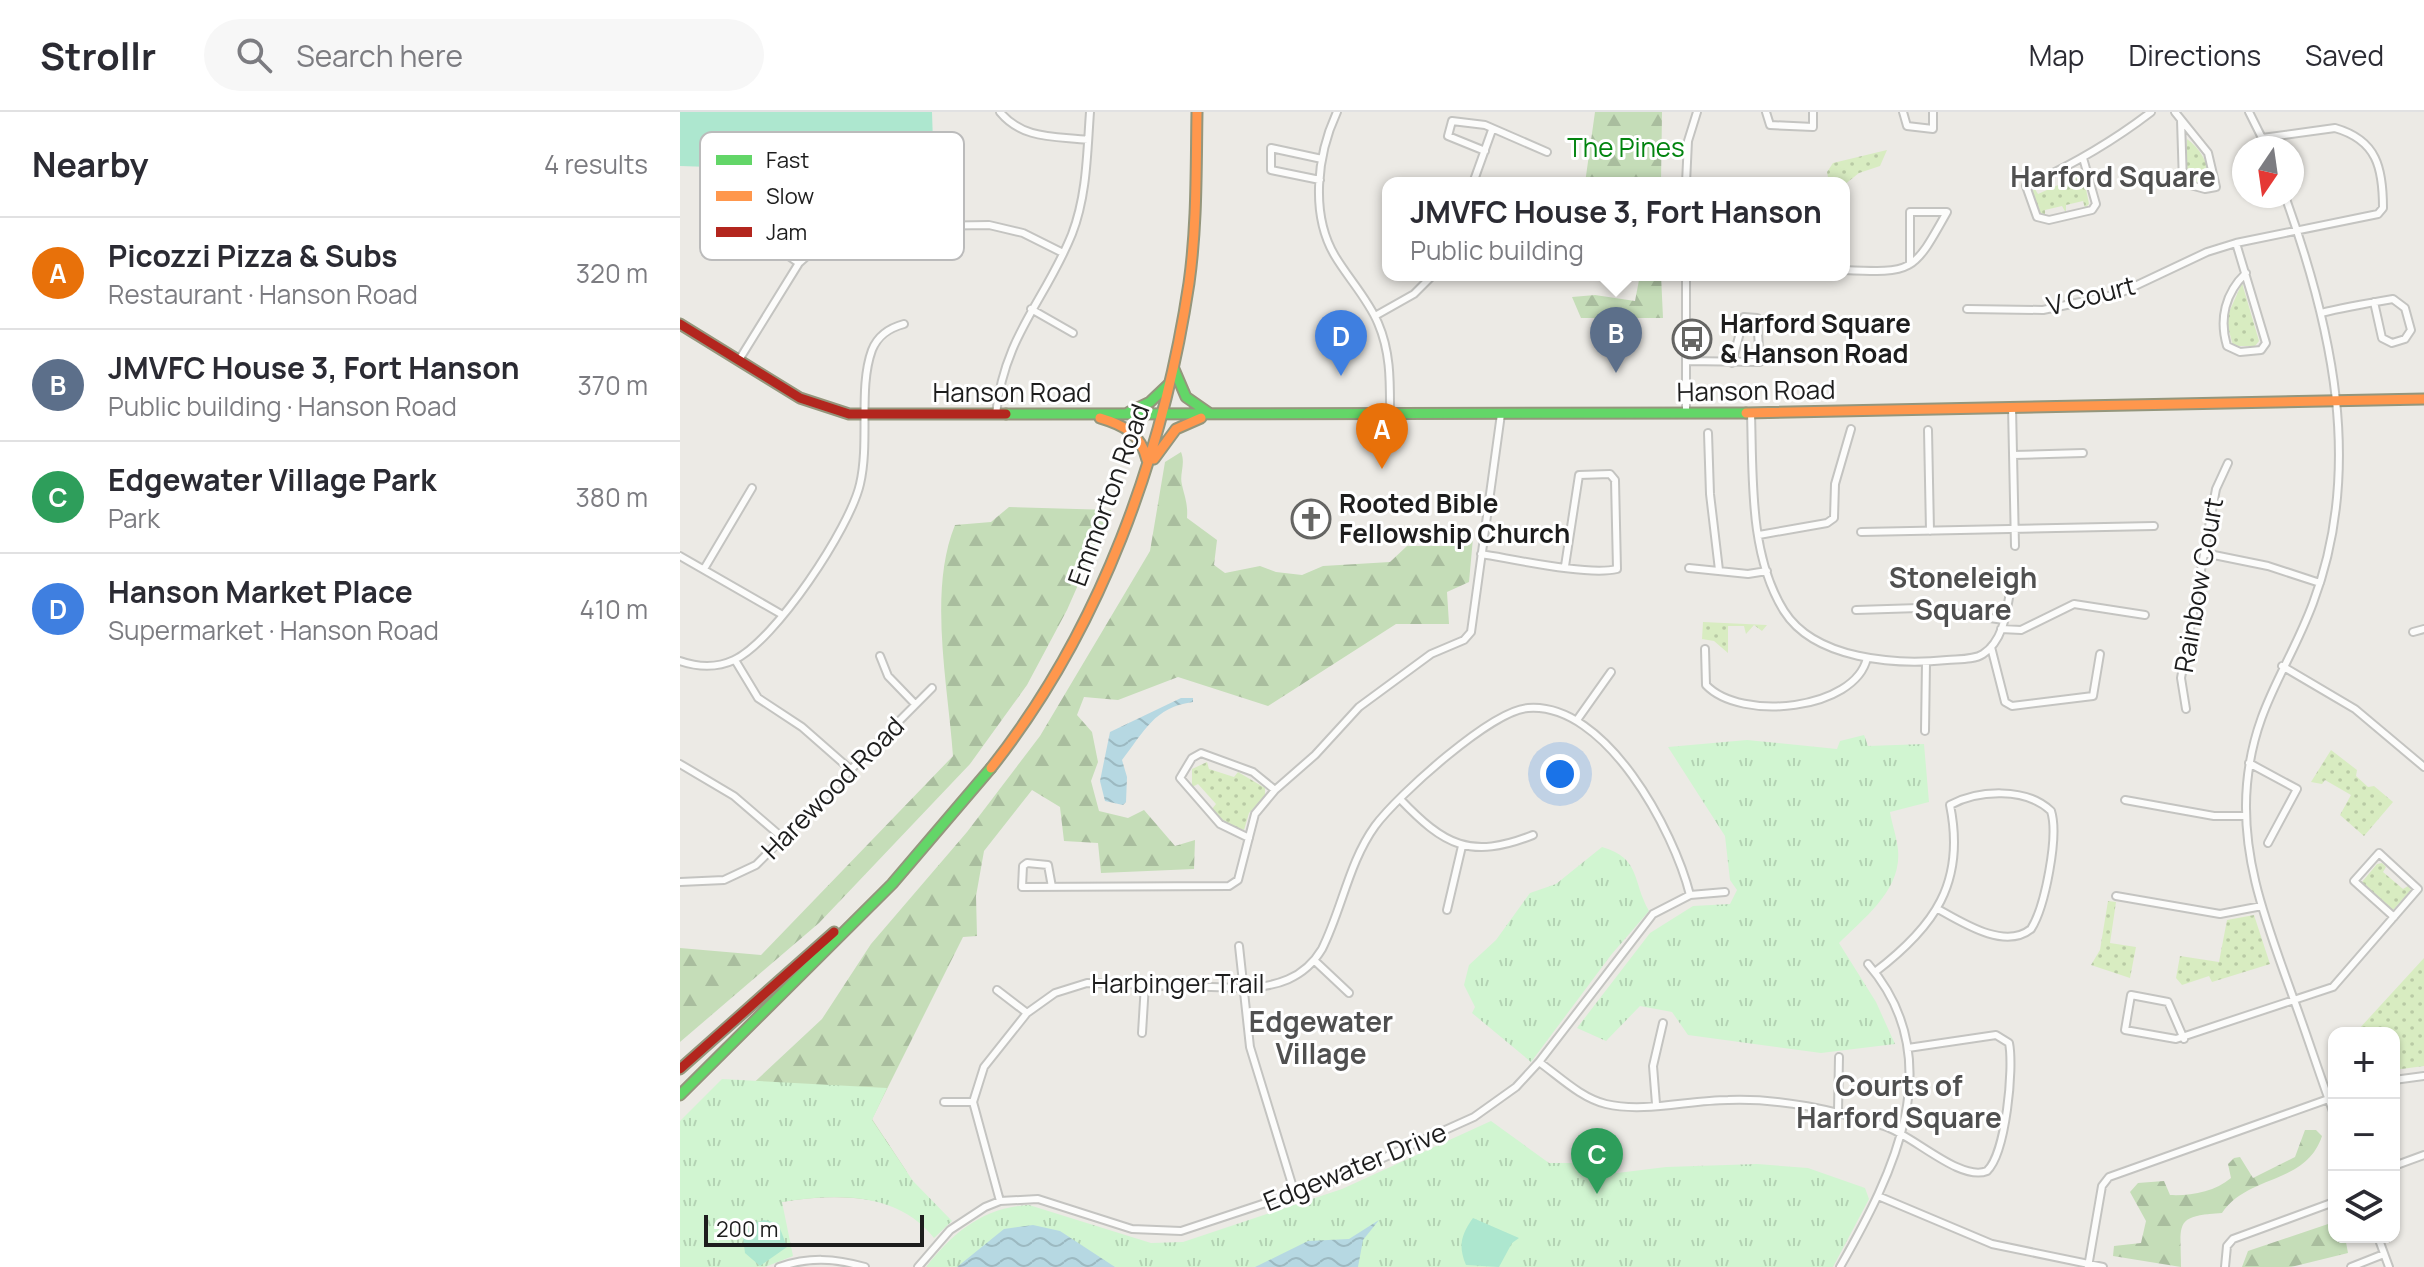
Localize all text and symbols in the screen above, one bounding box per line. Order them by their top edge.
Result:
search box [204,19,764,91]
text: Strollr [40,29,156,81]
icon: search [232,33,276,77]
text: Search here [296,35,463,76]
text: Map [2029,36,2084,74]
text: Directions [2128,36,2261,74]
text: Saved [2305,36,2384,74]
park label: The Pines [1567,129,1685,165]
legend [700,132,964,260]
north arrow [2232,136,2304,208]
text: Nearby [32,141,148,187]
text: Fast [766,145,809,175]
text: 4 results [544,146,648,182]
district label: Harford Square [2010,157,2216,195]
popup [1382,177,1850,281]
text: Slow [766,181,814,211]
text: JMVFC House 3, Fort Hanson [1410,191,1822,232]
text: Jam [766,217,807,247]
text: Public building [1410,232,1584,268]
text: Picozzi Pizza & Subs [108,235,398,276]
text: A [49,255,67,291]
text: 320 m [576,255,648,291]
street label: V Court [2043,267,2139,323]
text: Restaurant · Hanson Road [108,276,418,312]
place label: Harford Square & Hanson Road [1720,305,1911,371]
pin: B [1590,307,1642,373]
pin: D [1315,310,1367,376]
bus stop icon: Harford Square & Hanson Road [1671,318,1713,360]
text: JMVFC House 3, Fort Hanson [108,347,520,388]
text: B [50,367,66,403]
text: 370 m [577,367,648,403]
street label: Hanson Road [1676,371,1836,409]
street label: Hanson Road [933,374,1091,410]
text: Public building · Hanson Road [108,388,457,424]
street label: Emmorton Road [1058,399,1158,591]
pin: A [1356,403,1408,469]
text: Edgewater Village Park [108,459,436,500]
text: C [48,479,68,515]
text: 380 m [575,479,648,515]
place label: Rooted Bible Fellowship Church [1339,485,1570,551]
street label: Rainbow Court [2165,495,2231,675]
church icon: Rooted Bible Fellowship Church [1290,498,1332,540]
text: Park [108,500,160,536]
district label: Stoneleigh Square [1889,558,2037,628]
text: Hanson Market Place [108,571,413,612]
text: D [49,591,67,627]
text: 410 m [579,591,648,627]
text: Supermarket · Hanson Road [108,612,439,648]
street label: Harewood Road [753,708,912,867]
your location [1540,754,1580,794]
street label: Harbinger Trail [1091,965,1265,1001]
district label: Edgewater Village [1249,1002,1393,1072]
map controls [2328,1027,2400,1243]
button: + [2328,1027,2400,1099]
district label: Courts of Harford Square [1796,1066,2002,1136]
button: − [2328,1099,2400,1171]
street label: Edgewater Drive [1258,1113,1451,1219]
pin: C [1571,1128,1623,1194]
button: layers [2328,1171,2400,1243]
scale bar [704,1211,924,1247]
text: 200 m [716,1214,778,1244]

